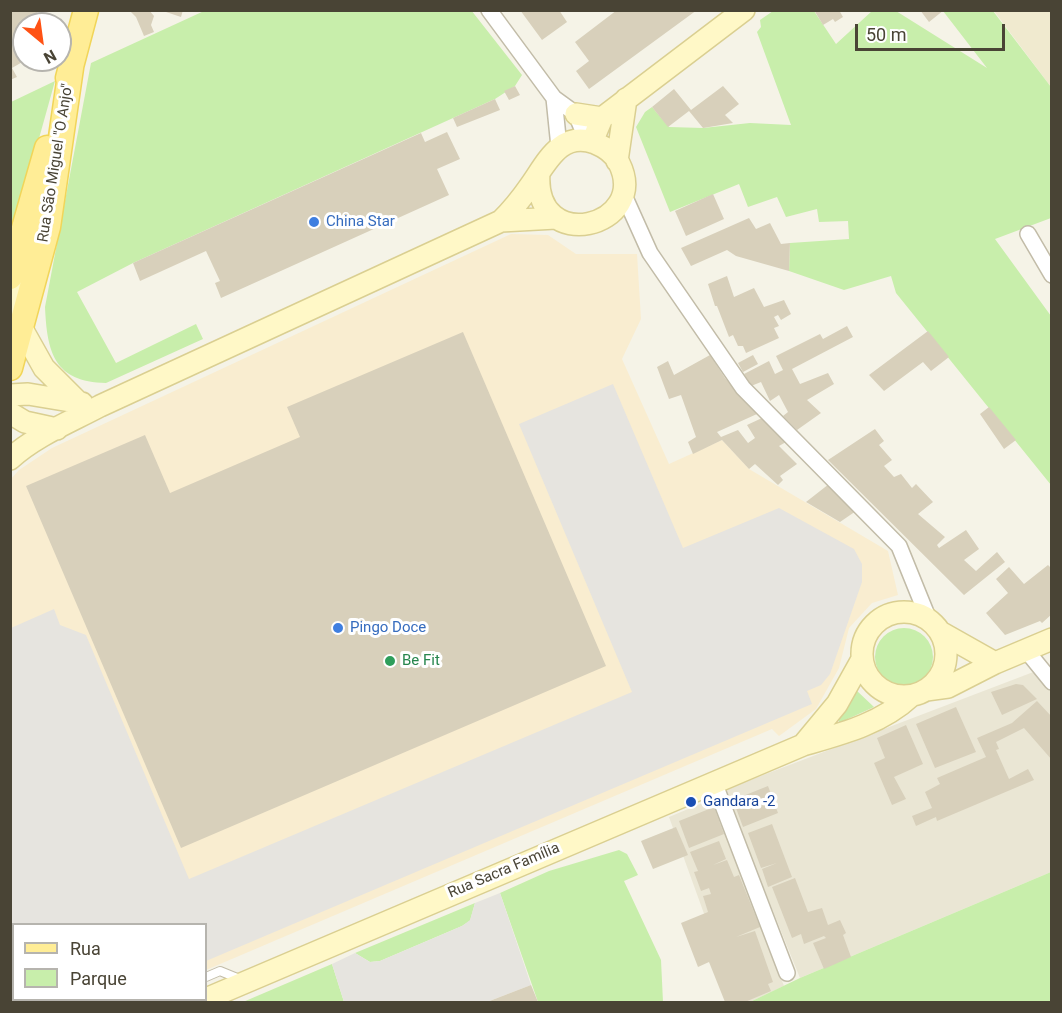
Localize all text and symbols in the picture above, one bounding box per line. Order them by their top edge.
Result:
north arrow [12,12,72,72]
scale bar [858,12,1008,50]
text: 50 m [866,24,906,45]
text: N [40,45,60,67]
street label: Rua São Miguel "O Anjo" [35,82,77,244]
place label: China Star [326,213,395,231]
marker: China Star [307,215,321,229]
place label: Pingo Doce [350,619,426,637]
marker: Pingo Doce [331,621,345,635]
place label: Be Fit [402,652,440,670]
marker: Be Fit [383,654,397,668]
place label: Gandara -2 [703,793,776,811]
marker: Gandara -2 [684,795,698,809]
street label: Rua Sacra Família [445,839,563,903]
legend [12,923,207,1001]
text: Rua [70,938,101,959]
text: Parque [70,968,127,989]

